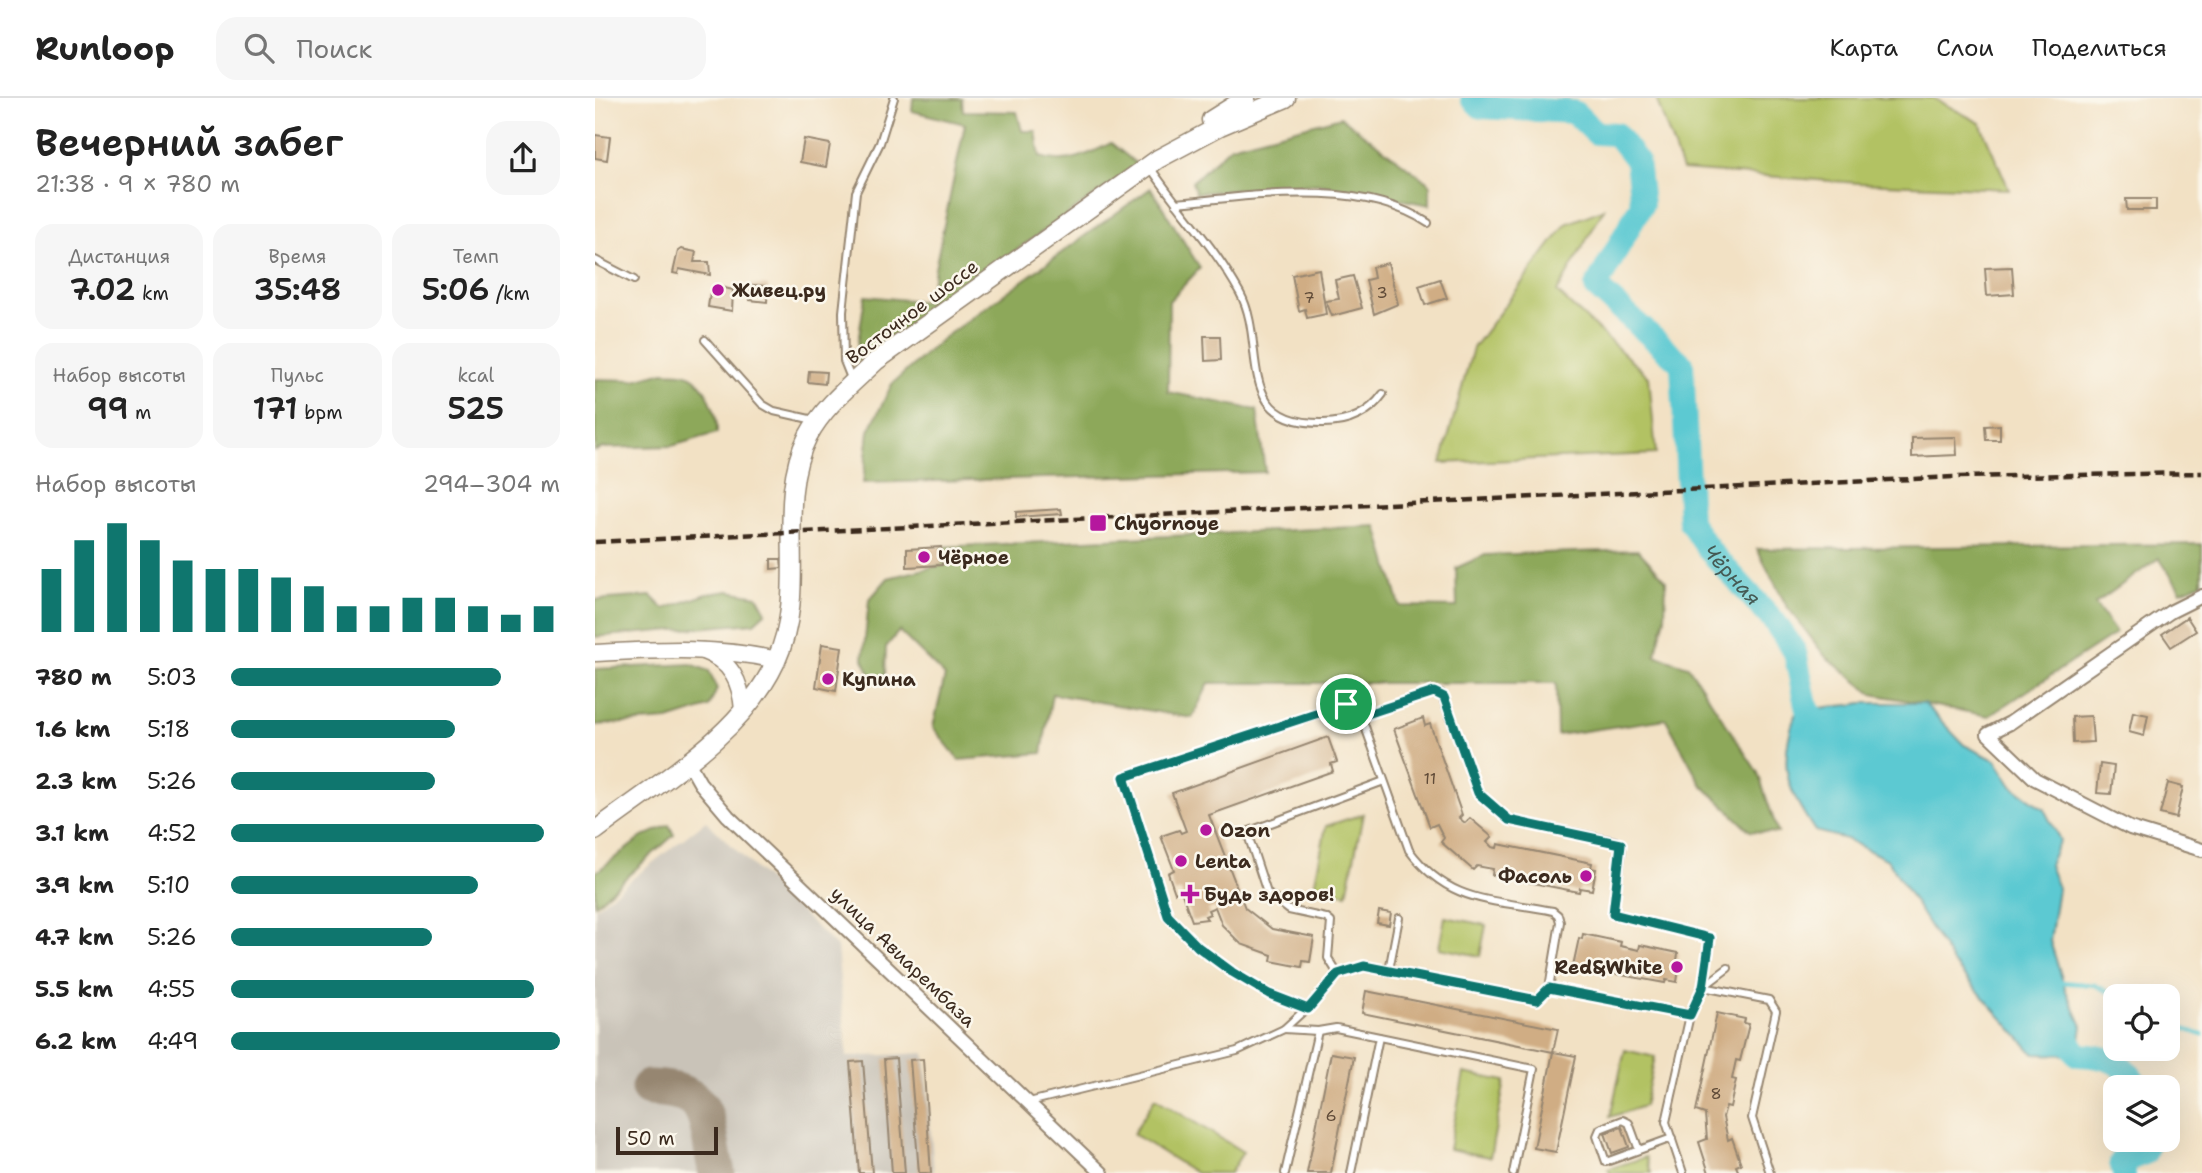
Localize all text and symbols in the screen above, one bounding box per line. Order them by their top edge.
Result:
search box [216,17,706,80]
text: Runloop [35,26,174,71]
icon: search [240,29,278,67]
text: Поиск [296,31,372,66]
text: Карта [1830,32,1898,64]
text: Слои [1936,32,1994,64]
text: Поделиться [2032,32,2167,64]
text: Вечерний забег [35,117,343,168]
button: share [486,121,560,195]
text: 21:38 · 9 × 780 m [35,169,240,199]
text: Дистанция [68,244,170,269]
text: Время [269,244,326,269]
text: Темп [453,244,499,269]
street label: Восточное шоссе [841,254,983,370]
text: 7.02 [69,269,136,310]
text: 35:48 [253,269,342,310]
text: 5:06 [422,269,490,310]
place label: Живец.ру [732,278,826,303]
text: km [136,281,169,306]
text: /km [490,281,530,306]
marker: Живец.ру [710,282,726,298]
house number: 3 [1376,282,1388,303]
house number: 7 [1303,287,1315,308]
text: Набор высоты [53,363,186,388]
text: Пульс [271,363,324,388]
text: kcal [457,363,494,388]
text: 99 [87,388,128,429]
text: 171 [252,388,298,429]
text: 525 [447,388,504,429]
text: m [128,400,151,425]
text: bpm [298,400,343,425]
text: Набор высоты [35,469,196,499]
text: 294–304 m [423,469,560,499]
place label: Chyornoye [1114,511,1219,536]
marker: Chyornoye [1088,513,1108,533]
water label: Чёрная [1697,538,1767,612]
place label: Чёрное [938,545,1009,570]
marker: Чёрное [916,549,932,565]
text: 780 m [35,662,112,692]
text: 5:03 [147,662,197,692]
place label: Купина [842,667,916,692]
marker: Купина [820,671,836,687]
pin [1316,674,1376,734]
icon: arrive [1327,685,1365,723]
text: 1.6 km [35,714,110,744]
text: 5:18 [147,714,190,744]
text: 2.3 km [35,766,117,796]
text: 5:26 [147,766,197,796]
house number: 11 [1424,768,1436,789]
text: 3.1 km [35,818,109,848]
text: 4:52 [147,818,197,848]
place label: Ozon [1220,818,1270,843]
marker: Ozon [1198,822,1214,838]
place label: Lenta [1195,849,1251,874]
marker: Lenta [1173,853,1189,869]
place label: Фасоль [1498,864,1572,889]
marker: Фасоль [1578,868,1594,884]
text: 3.9 km [35,870,114,900]
text: 5:10 [147,870,190,900]
street label: улица Авиарембаза [825,881,981,1033]
place label: Будь здоров! [1204,882,1334,907]
marker: Будь здоров! [1182,886,1198,902]
text: 4.7 km [35,922,114,952]
text: 5:26 [147,922,197,952]
place label: Red&White [1554,955,1663,980]
marker: Red&White [1669,959,1685,975]
text: 5.5 km [35,974,113,1004]
text: 4:55 [147,974,195,1004]
map controls [2103,984,2180,1152]
button: locate [2103,984,2180,1061]
text: 6.2 km [35,1026,117,1056]
text: 4:49 [147,1026,198,1056]
button: layers [2103,1075,2180,1152]
house number: 8 [1710,1083,1722,1104]
house number: 6 [1325,1105,1337,1126]
scale bar [616,1124,717,1156]
text: 50 m [627,1126,675,1151]

